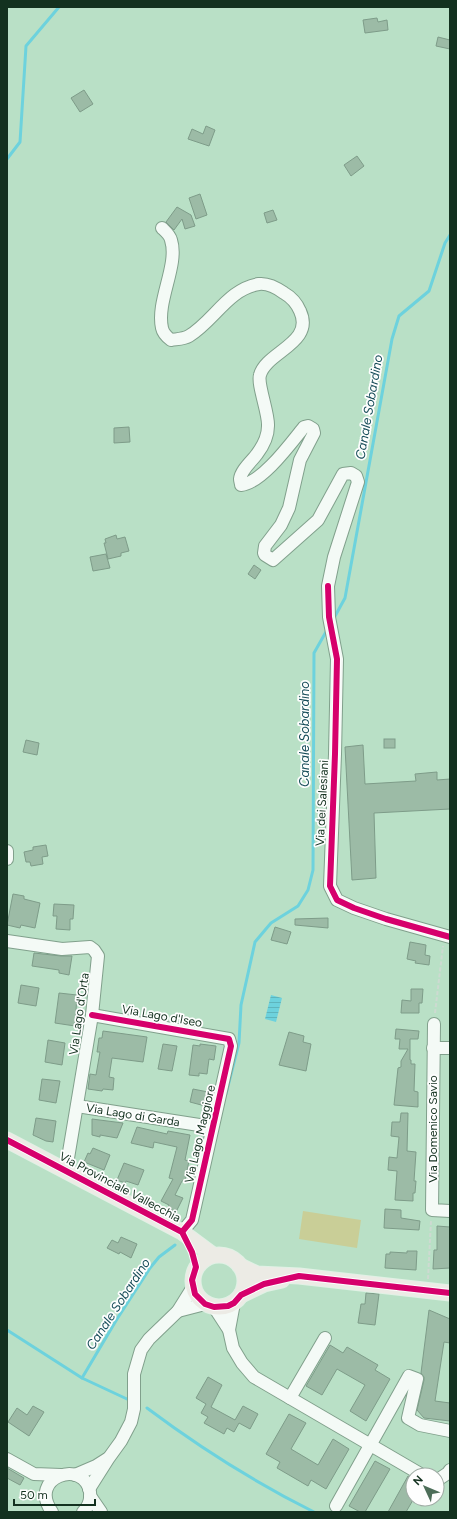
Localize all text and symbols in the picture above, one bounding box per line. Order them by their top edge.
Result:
water label: Canale Sobardino [352,353,386,460]
water label: Canale Sobardino [297,681,312,787]
street label: Via dei Salesiani [313,760,331,846]
street label: Via Lago d'Orta [66,972,92,1056]
street label: Via Lago d'Iseo [121,1002,203,1030]
street label: Via Domenico Savio [426,1075,440,1183]
street label: Via Lago Maggiore [182,1083,218,1184]
street label: Via Lago di Garda [85,1101,181,1129]
street label: Via Provinciale Vallecchia [57,1149,183,1225]
water label: Canale Sobardino [83,1255,153,1352]
north arrow [405,1467,445,1507]
text: N [411,1473,426,1488]
scale bar [14,1481,95,1507]
text: 50 m [20,1488,48,1502]

